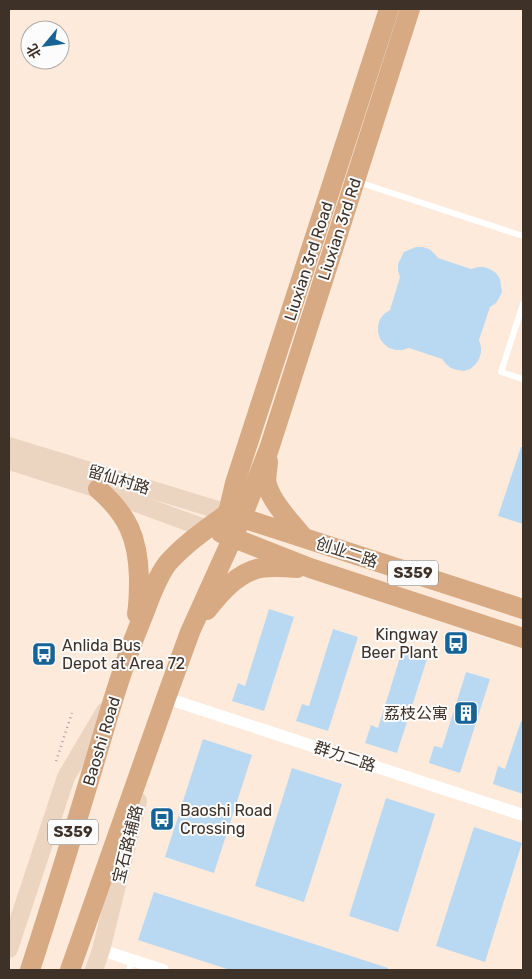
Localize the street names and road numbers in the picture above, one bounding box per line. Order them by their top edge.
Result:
street label: Liuxian 3rd Rd [314,176,365,283]
street label: Liuxian 3rd Road [280,199,337,323]
street label: 留仙村路 [85,461,152,498]
street label: 创业二路 [313,534,380,571]
road number: S359 [388,560,438,586]
street label: Baoshi Road [79,694,124,788]
street label: 群力二路 [311,738,378,775]
street label: 宝石路辅路 [109,803,146,885]
road number: S359 [48,820,98,844]

